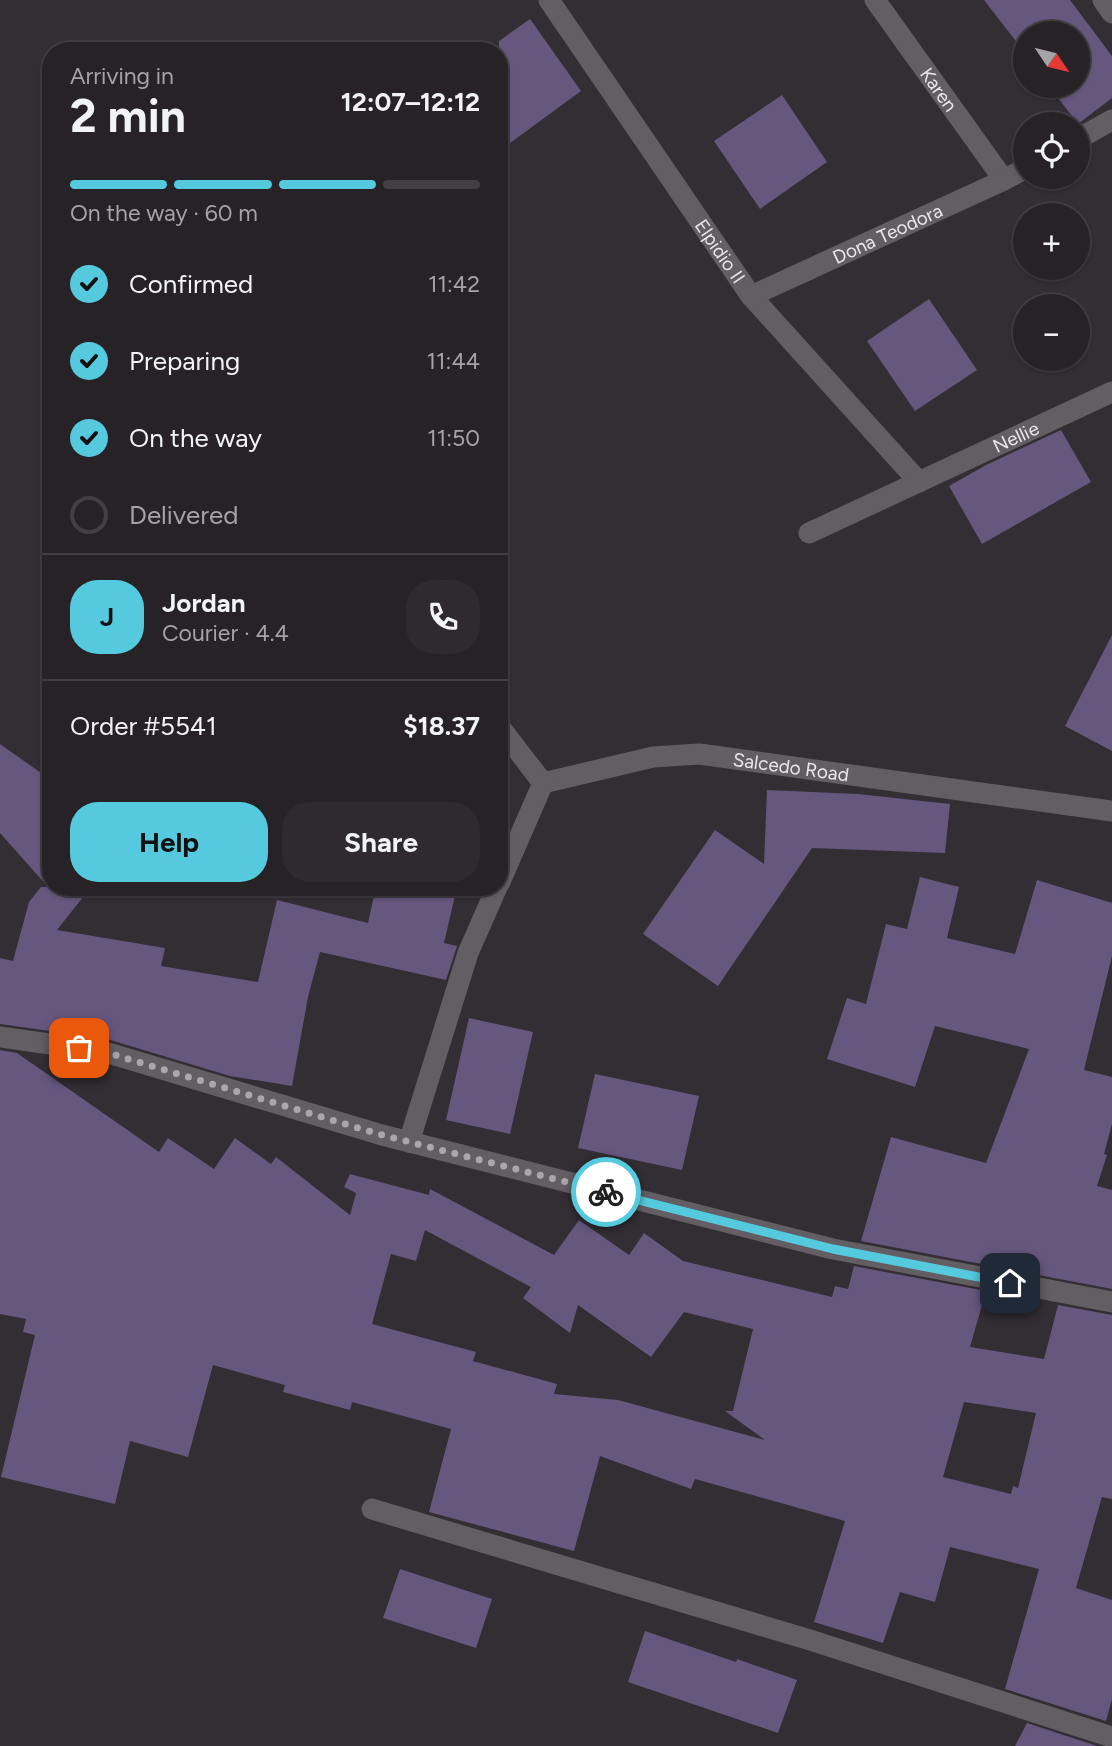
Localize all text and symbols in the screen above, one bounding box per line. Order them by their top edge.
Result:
north arrow [1013,21,1090,98]
map controls [1013,21,1090,371]
text: Arriving in [70,62,174,90]
street label: Karen [916,63,963,116]
text: 12:07–12:12 [341,86,480,118]
text: 2 min [70,88,186,144]
button: locate [1013,112,1090,189]
street label: Dona Teodora [829,198,946,269]
text: On the way · 60 m [70,199,258,227]
button: + [1013,203,1090,280]
street label: Elpidio II [690,215,750,288]
icon: check [70,265,108,303]
text: Confirmed [129,268,253,300]
text: 11:42 [428,270,480,298]
button: − [1013,294,1090,371]
icon: check [70,342,108,380]
text: Preparing [129,345,240,377]
text: 11:44 [427,347,480,375]
street label: Nellie [989,416,1042,457]
icon: check [70,419,108,457]
text: On the way [129,422,262,454]
text: 11:50 [427,424,480,452]
text: Delivered [129,499,238,531]
button: phone [406,580,480,654]
text: Jordan [162,587,245,619]
text: J [100,601,114,633]
text: Courier · 4.4 [162,619,289,647]
text: Order #5541 [70,710,217,742]
text: $18.37 [403,710,480,742]
street label: Salcedo Road [732,747,850,786]
button: Help [70,802,268,882]
button: Share [282,802,480,882]
pin [49,1018,109,1078]
icon: bag [60,1029,98,1067]
courier [571,1157,641,1227]
icon: bike [587,1173,625,1211]
pin [980,1253,1040,1313]
icon: home [991,1264,1029,1302]

